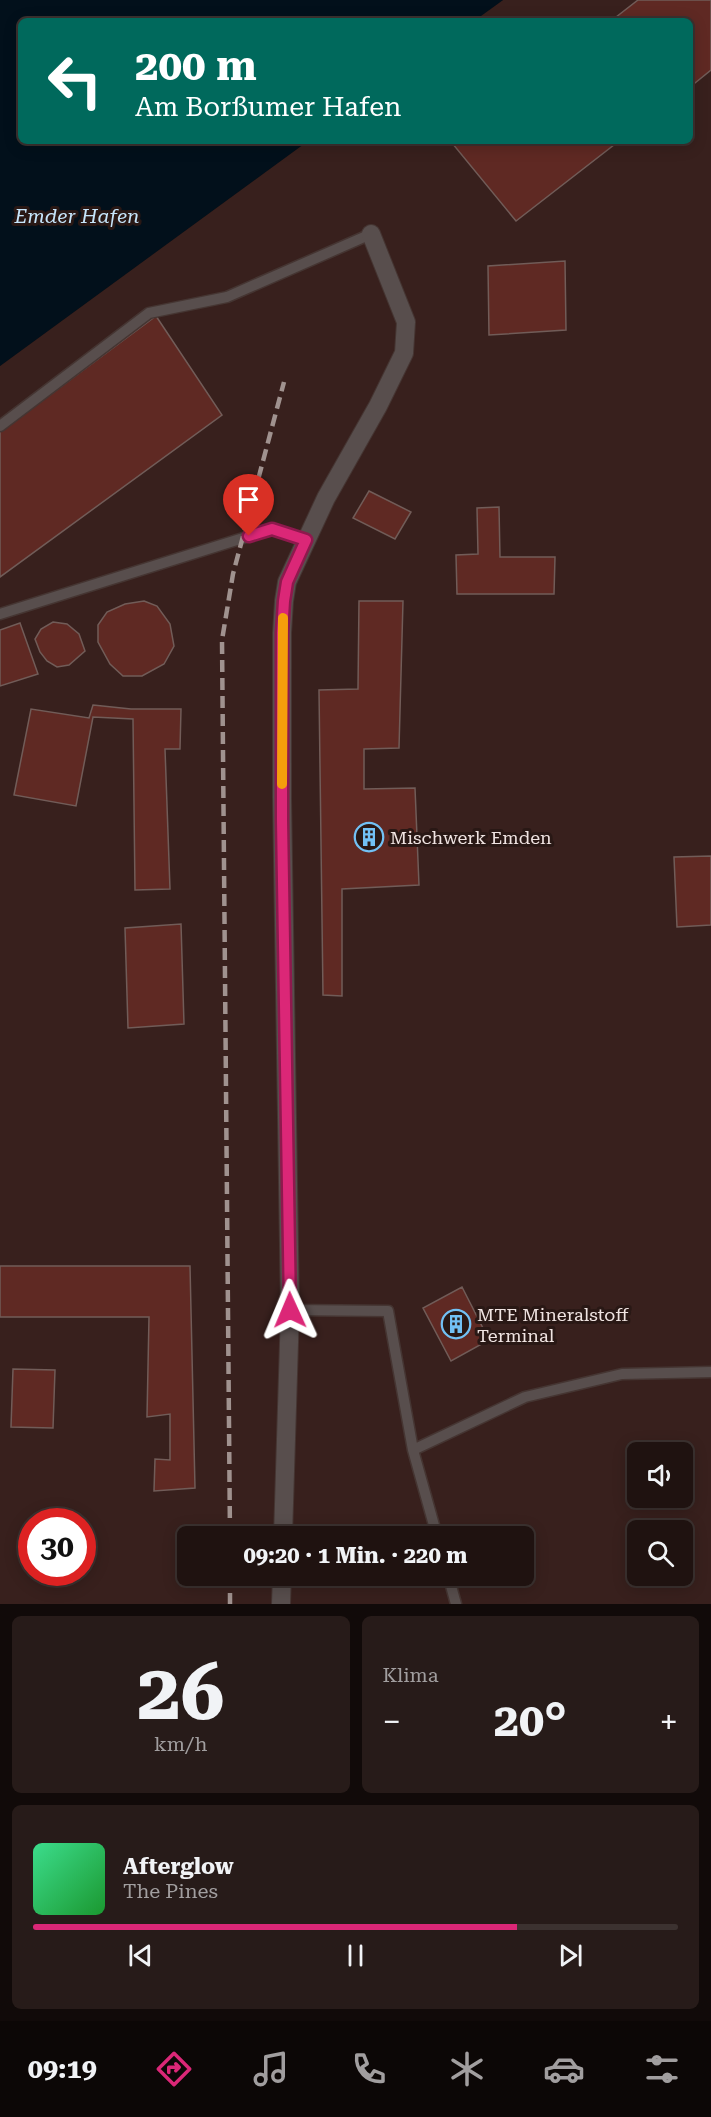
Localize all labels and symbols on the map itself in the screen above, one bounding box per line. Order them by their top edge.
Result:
water label: Emder Hafen [14,204,139,228]
pin [223,474,274,536]
building icon: Mischwerk Emden [353,821,385,853]
place label: Mischwerk Emden [390,827,552,848]
position arrow [258,1278,322,1342]
place label: MTE Mineralstoff Terminal [477,1304,629,1346]
building icon: MTE Mineralstoff Terminal [440,1308,472,1340]
speed limit sign: 30 [18,1508,96,1586]

